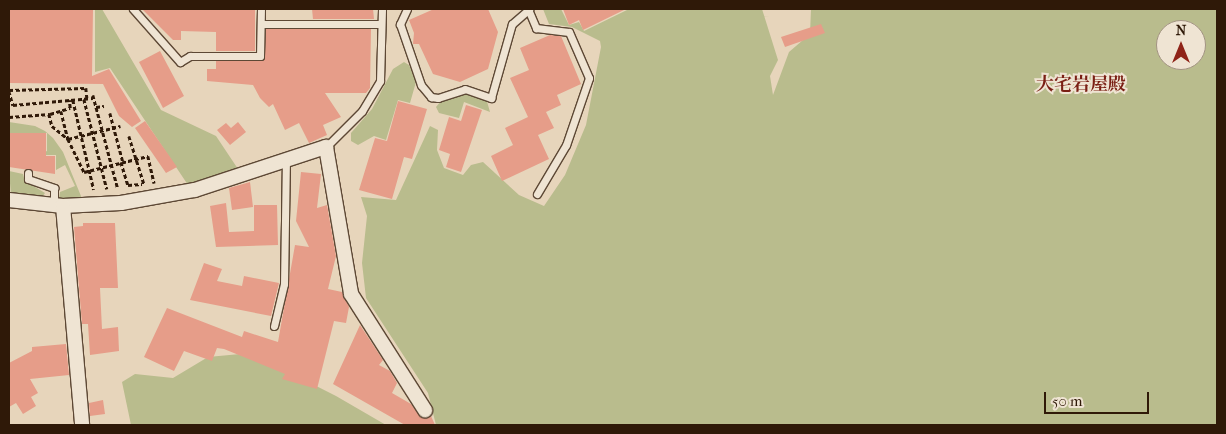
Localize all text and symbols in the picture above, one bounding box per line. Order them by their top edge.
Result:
north arrow [1156,20,1206,70]
text: N [1176,22,1186,39]
district label: 大宅岩屋殿 [1036,74,1126,96]
scale bar [1046,382,1151,414]
text: 50 m [1052,392,1082,410]

